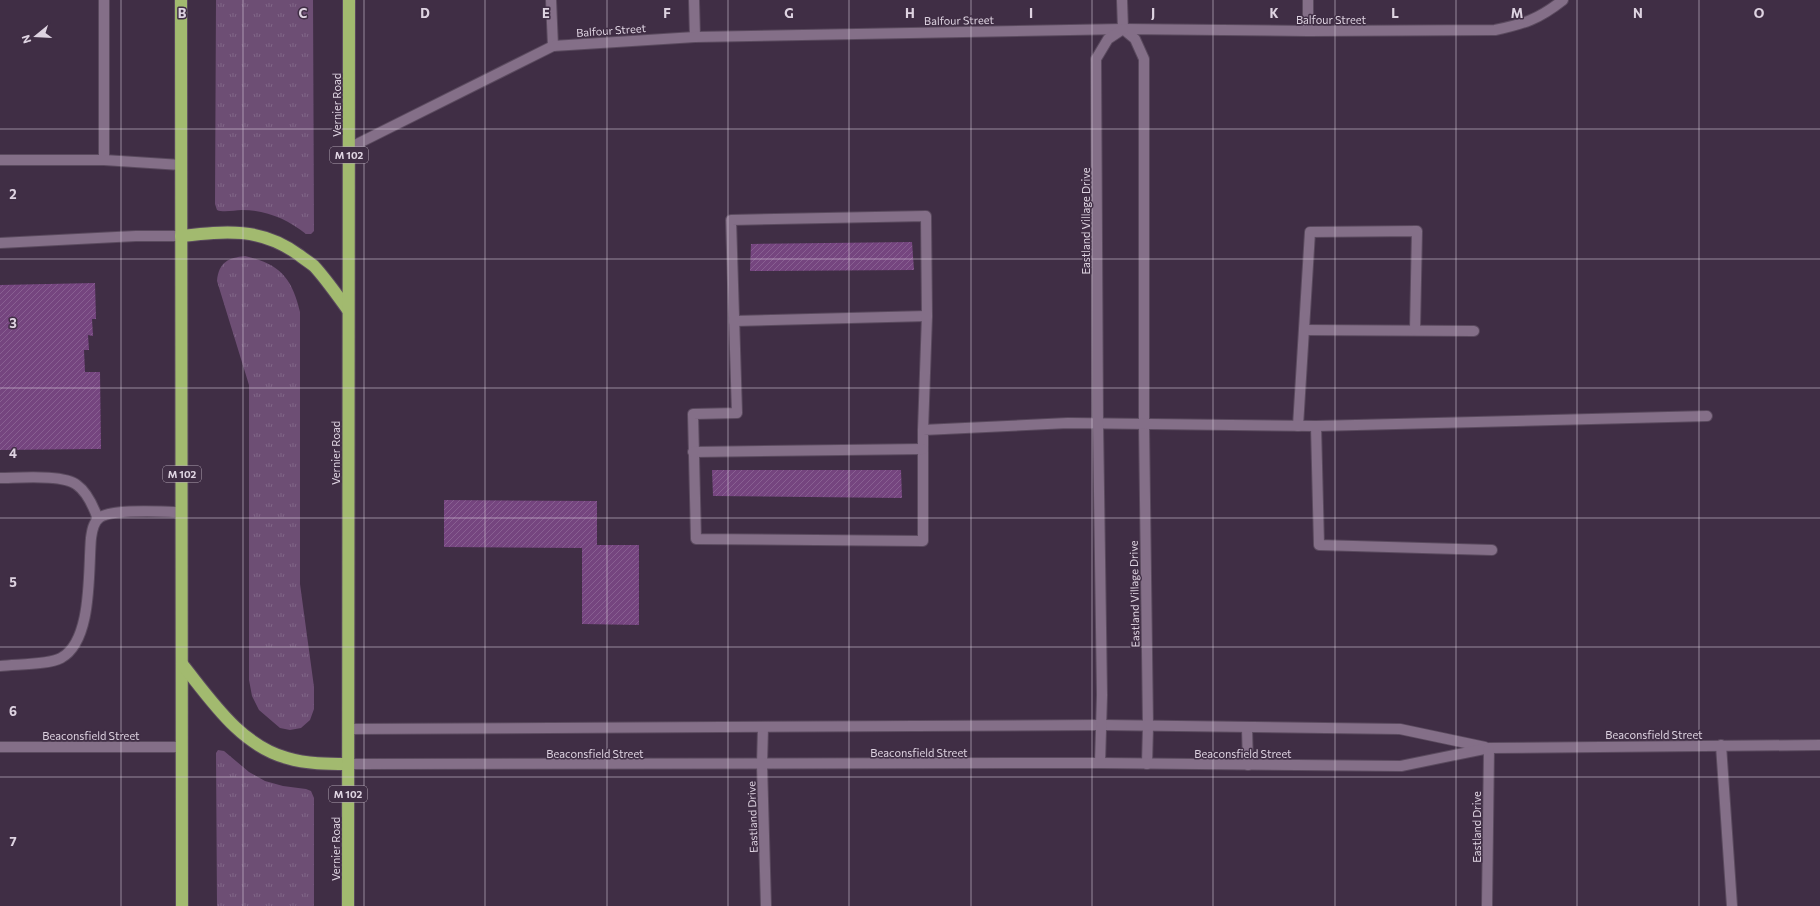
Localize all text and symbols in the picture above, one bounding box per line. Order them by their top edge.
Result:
text: B [178,5,187,21]
text: C [299,5,308,21]
text: D [420,5,430,21]
text: E [542,5,550,21]
text: F [663,5,671,21]
text: G [784,5,794,21]
text: H [905,5,915,21]
text: I [1029,5,1033,21]
text: J [1151,5,1155,21]
text: K [1269,5,1279,21]
text: L [1391,5,1399,21]
text: M [1511,5,1523,21]
text: N [1633,5,1643,21]
text: O [1754,5,1765,21]
street label: Balfour Street [924,13,995,27]
street label: Balfour Street [1296,13,1366,26]
north arrow [16,16,56,56]
street label: Balfour Street [576,21,647,39]
text: N [19,33,33,45]
street label: Vernier Road [330,73,343,137]
road number: M 102 [330,147,368,163]
street label: Eastland Village Drive [1079,167,1092,275]
text: 2 [9,186,17,202]
text: 3 [9,315,17,331]
street label: Vernier Road [329,421,342,485]
text: 4 [9,445,17,461]
road number: M 102 [163,466,201,482]
street label: Eastland Village Drive [1127,540,1141,648]
text: 5 [9,574,17,590]
text: 6 [9,703,17,719]
street label: Beaconsfield Street [1605,728,1703,741]
street label: Beaconsfield Street [42,729,140,742]
street label: Beaconsfield Street [870,746,968,759]
street label: Beaconsfield Street [546,747,644,760]
street label: Beaconsfield Street [1194,747,1292,760]
street label: Eastland Drive [744,781,760,853]
road number: M 102 [329,786,367,802]
street label: Eastland Drive [1470,791,1483,863]
street label: Vernier Road [329,817,342,881]
text: 7 [9,833,17,849]

